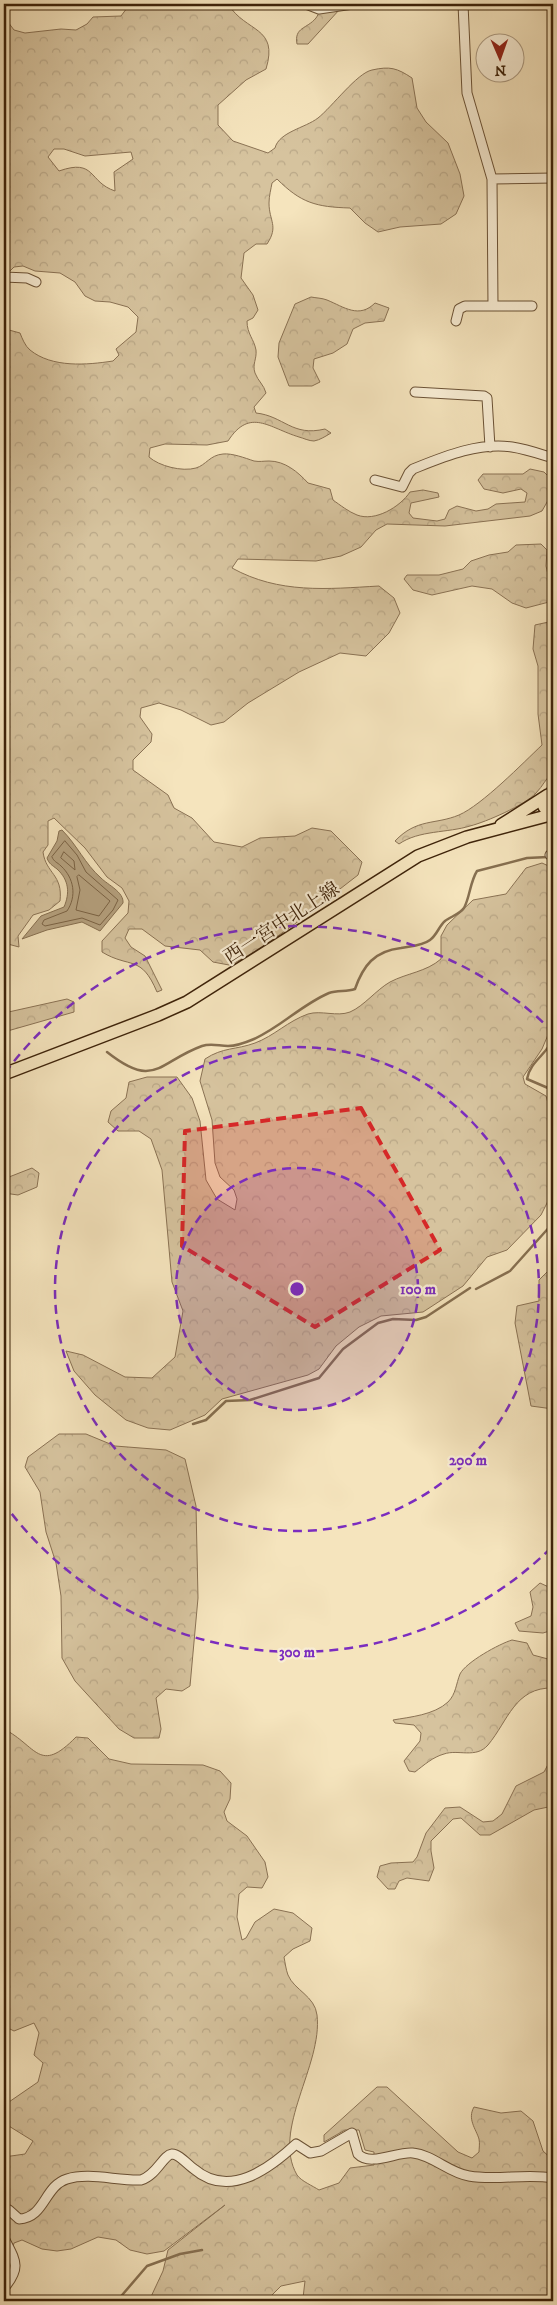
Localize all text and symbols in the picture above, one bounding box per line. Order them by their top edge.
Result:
north arrow [474,32,524,82]
text: N [494,61,506,79]
street label: 西一宮中北上線 [220,877,344,969]
centre of rings [288,1280,306,1298]
text: 100 m [400,1280,437,1299]
text: 200 m [449,1451,488,1470]
text: 300 m [279,1643,316,1662]

